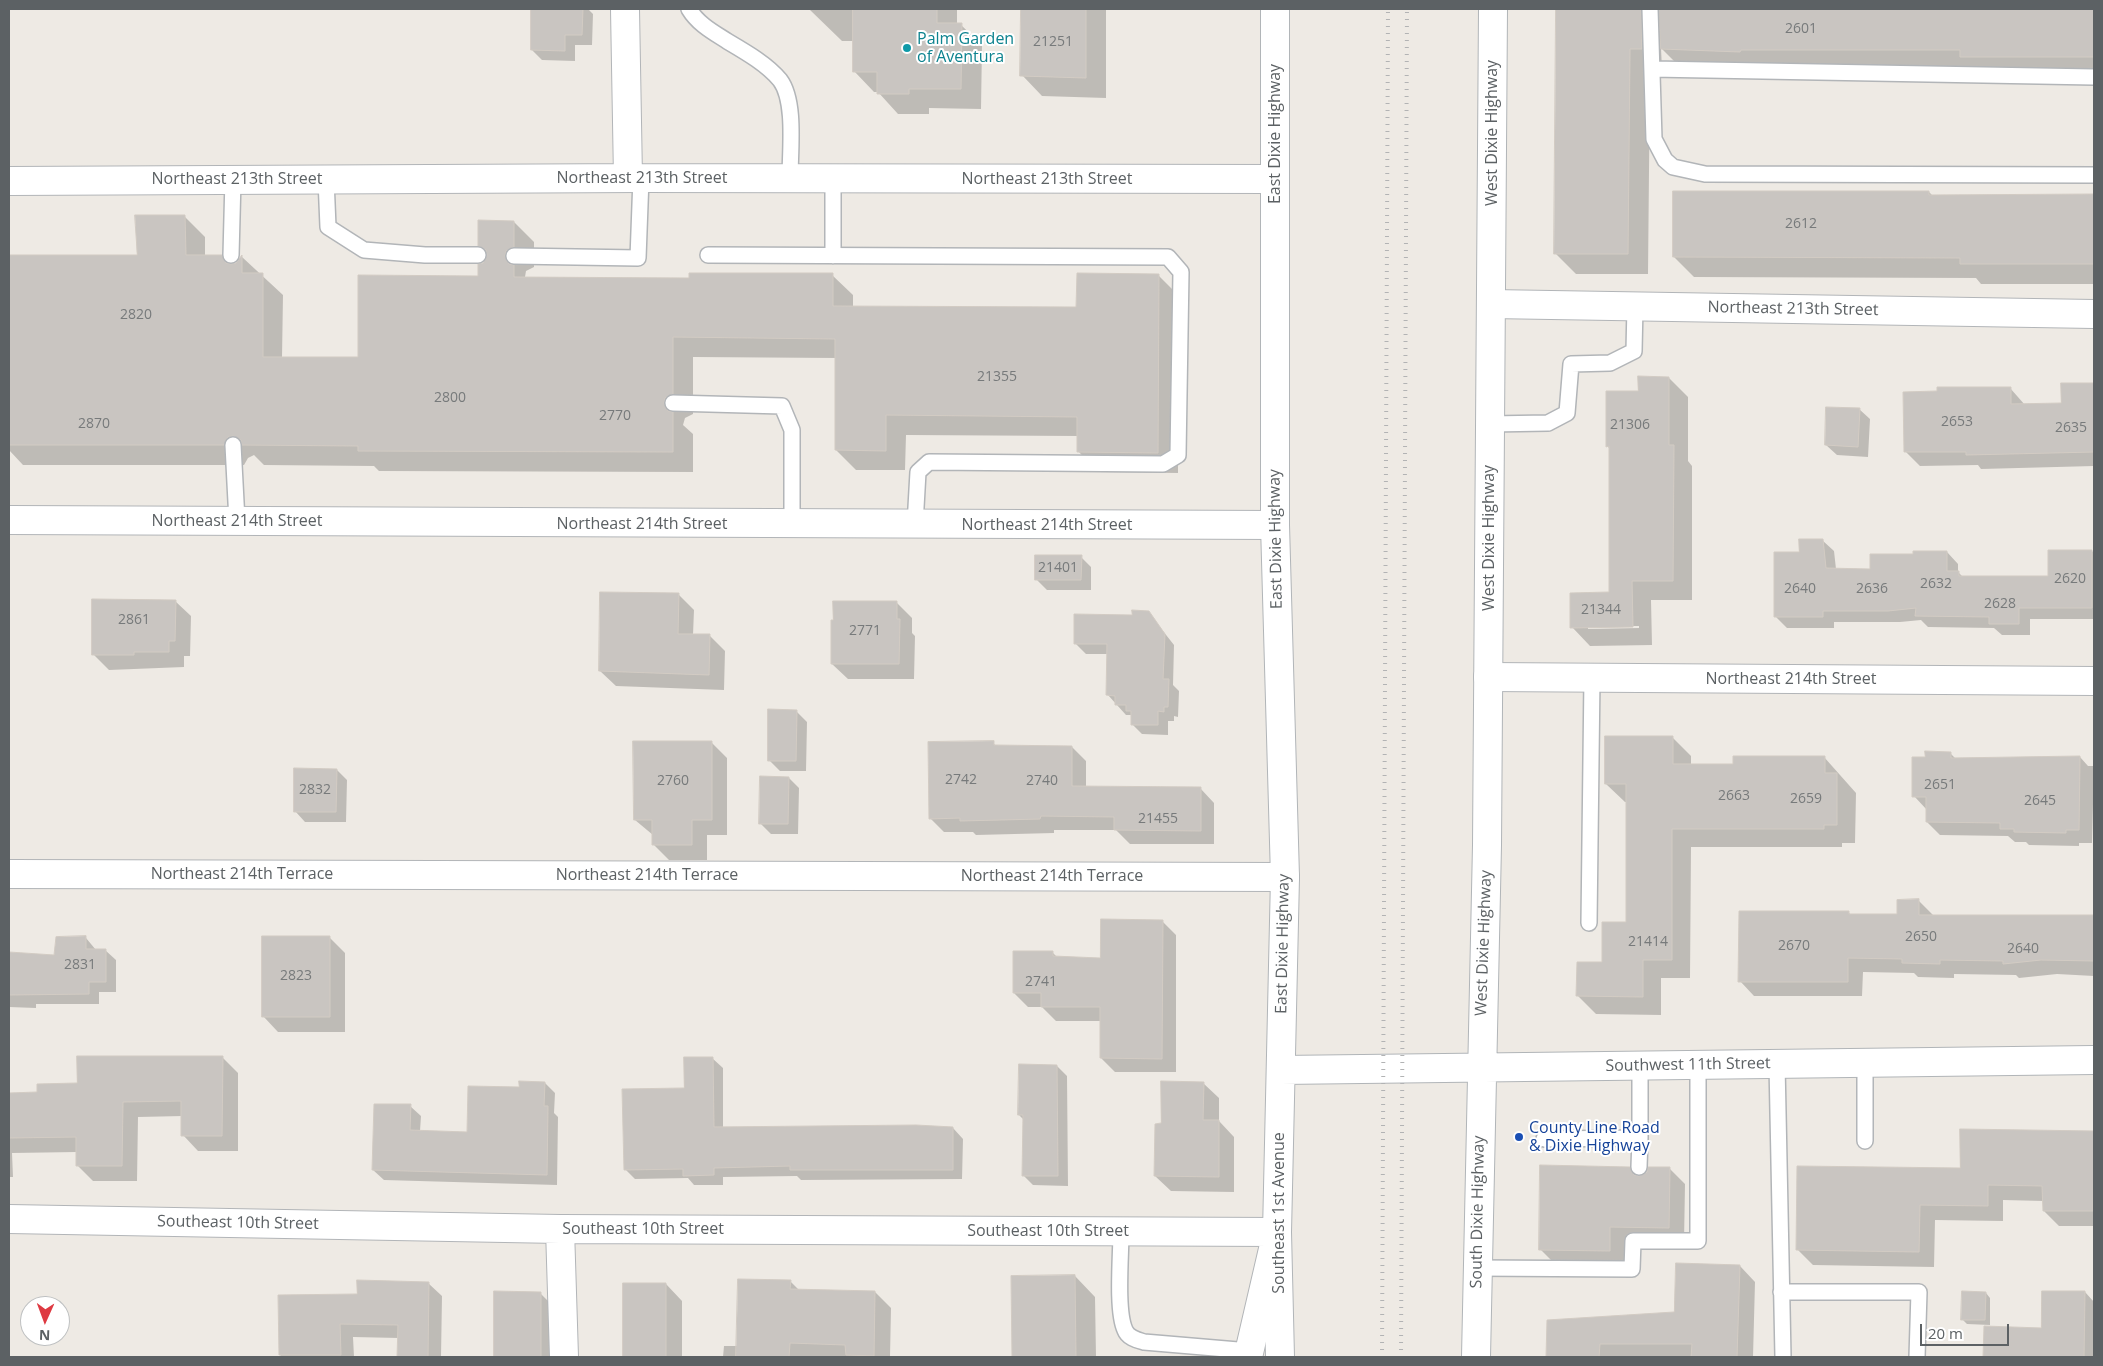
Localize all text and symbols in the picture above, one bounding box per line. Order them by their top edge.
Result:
house number: 2601 [1785,21,1817,37]
place label: Palm Garden of Aventura [917,29,1014,67]
house number: 21251 [1033,34,1073,50]
marker: Palm Garden of Aventura [901,42,913,54]
street label: West Dixie Highway [1482,60,1502,206]
street label: East Dixie Highway [1265,64,1285,204]
street label: Northeast 213th Street [557,168,727,188]
street label: Northeast 213th Street [152,169,322,189]
street label: Northeast 213th Street [962,169,1132,189]
house number: 2612 [1785,216,1817,232]
street label: Northeast 213th Street [1707,298,1879,320]
house number: 2820 [120,307,152,323]
house number: 21355 [977,369,1017,385]
house number: 2800 [434,390,466,406]
house number: 2770 [599,408,631,424]
house number: 2653 [1941,414,1973,430]
house number: 2870 [78,416,110,432]
house number: 21306 [1610,417,1650,433]
house number: 2635 [2055,420,2087,436]
street label: West Dixie Highway [1479,465,1499,611]
street label: East Dixie Highway [1265,469,1287,609]
street label: Northeast 214th Street [152,511,322,531]
street label: Northeast 214th Street [557,514,727,534]
street label: Northeast 214th Street [962,515,1132,535]
house number: 21401 [1038,560,1078,576]
house number: 2620 [2054,571,2086,587]
house number: 2632 [1920,576,1952,592]
house number: 2640 [1784,581,1816,597]
house number: 2636 [1856,581,1888,597]
house number: 2628 [1984,596,2016,612]
house number: 21344 [1581,602,1621,618]
house number: 2861 [118,612,150,628]
house number: 2771 [849,623,881,639]
street label: Northeast 214th Street [1706,669,1876,689]
house number: 2742 [945,772,977,788]
house number: 2760 [657,773,689,789]
house number: 2740 [1026,773,1058,789]
house number: 2651 [1924,777,1956,793]
house number: 2832 [299,782,331,798]
house number: 2663 [1718,788,1750,804]
house number: 2659 [1790,791,1822,807]
house number: 2645 [2024,793,2056,809]
house number: 21455 [1138,811,1178,827]
street label: Northeast 214th Terrace [151,864,333,884]
street label: Northeast 214th Terrace [556,865,738,885]
street label: Northeast 214th Terrace [961,866,1143,886]
street label: West Dixie Highway [1472,870,1496,1016]
street label: East Dixie Highway [1272,874,1294,1014]
house number: 2650 [1905,929,1937,945]
house number: 21414 [1628,934,1668,950]
house number: 2670 [1778,938,1810,954]
house number: 2640 [2007,941,2039,957]
house number: 2831 [64,957,96,973]
house number: 2823 [280,968,312,984]
house number: 2741 [1025,974,1057,990]
street label: Southwest 11th Street [1605,1054,1771,1076]
place label: County Line Road & Dixie Highway [1529,1118,1660,1156]
marker: County Line Road & Dixie Highway [1513,1131,1525,1143]
street label: Southeast 1st Avenue [1269,1132,1289,1294]
street label: South Dixie Highway [1467,1135,1489,1289]
street label: Southeast 10th Street [157,1212,319,1234]
street label: Southeast 10th Street [562,1219,724,1239]
street label: Southeast 10th Street [967,1221,1129,1241]
north arrow [20,1296,70,1346]
scale bar [1923,1314,2012,1346]
text: 20 m [1928,1323,1963,1343]
text: N [38,1326,51,1345]

